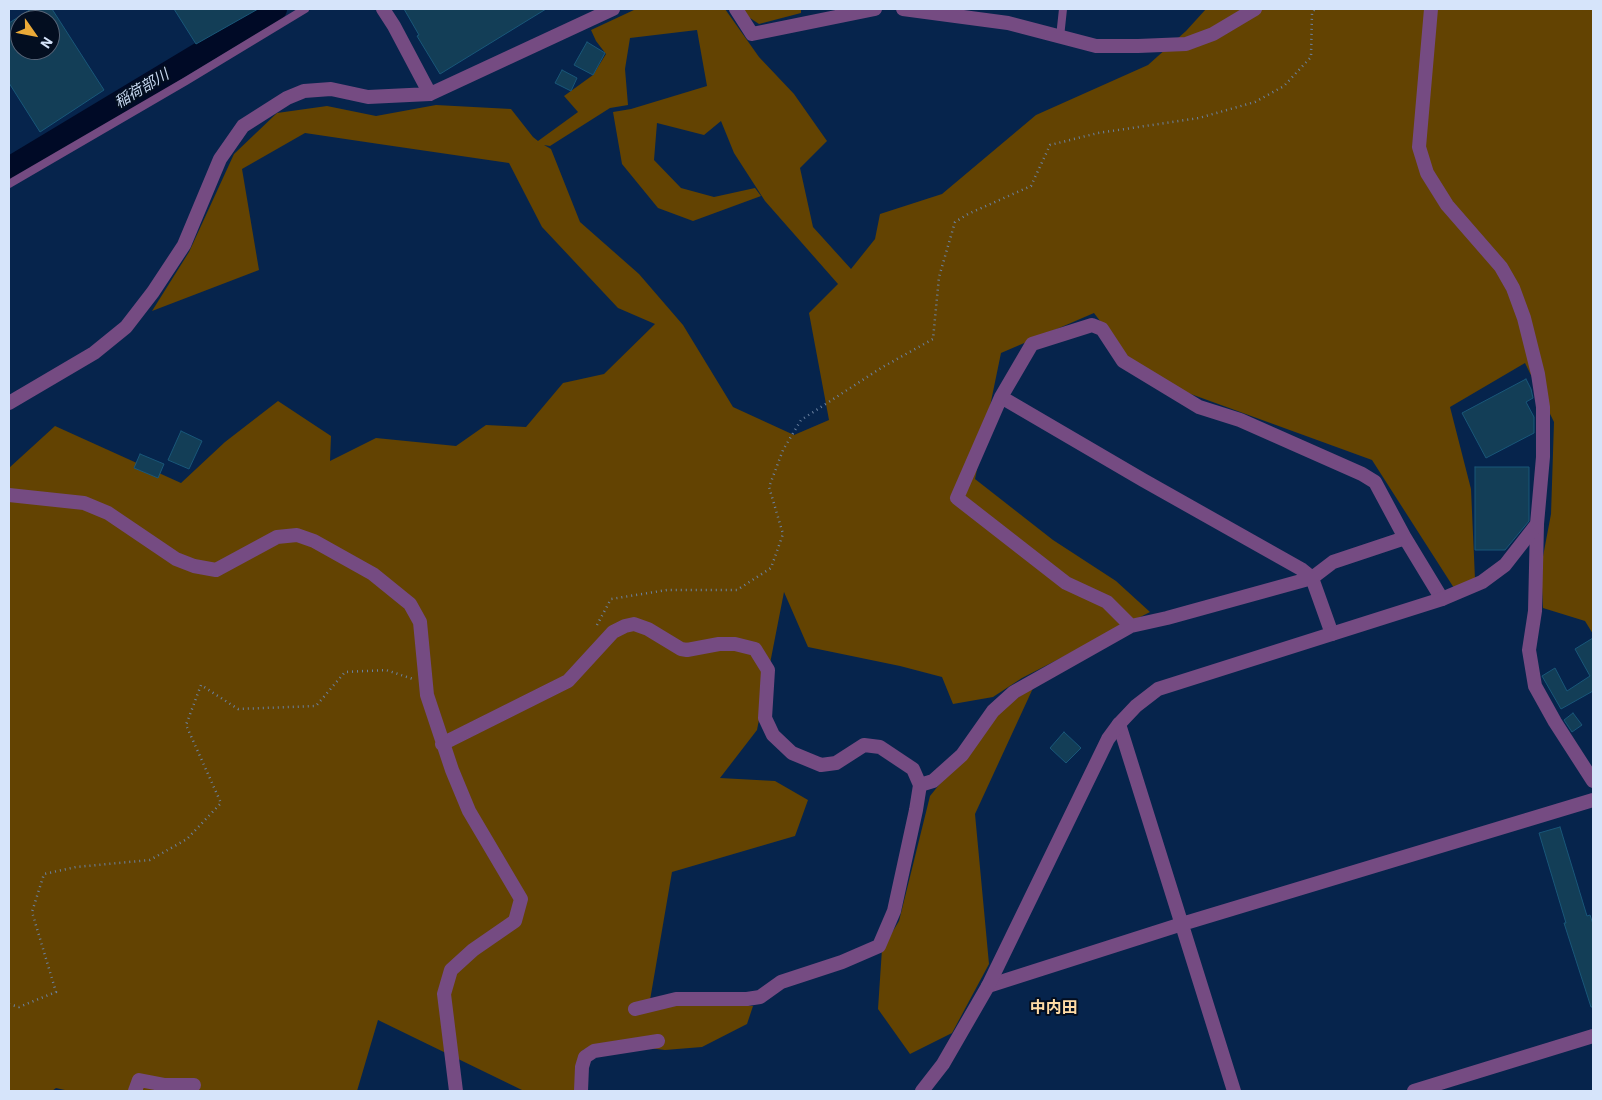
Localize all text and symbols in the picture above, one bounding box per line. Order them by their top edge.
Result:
north arrow [10,10,60,60]
text: N [36,33,57,52]
water label: 稲荷部川 [112,66,172,112]
district label: 中内田 [1030,998,1078,1018]

